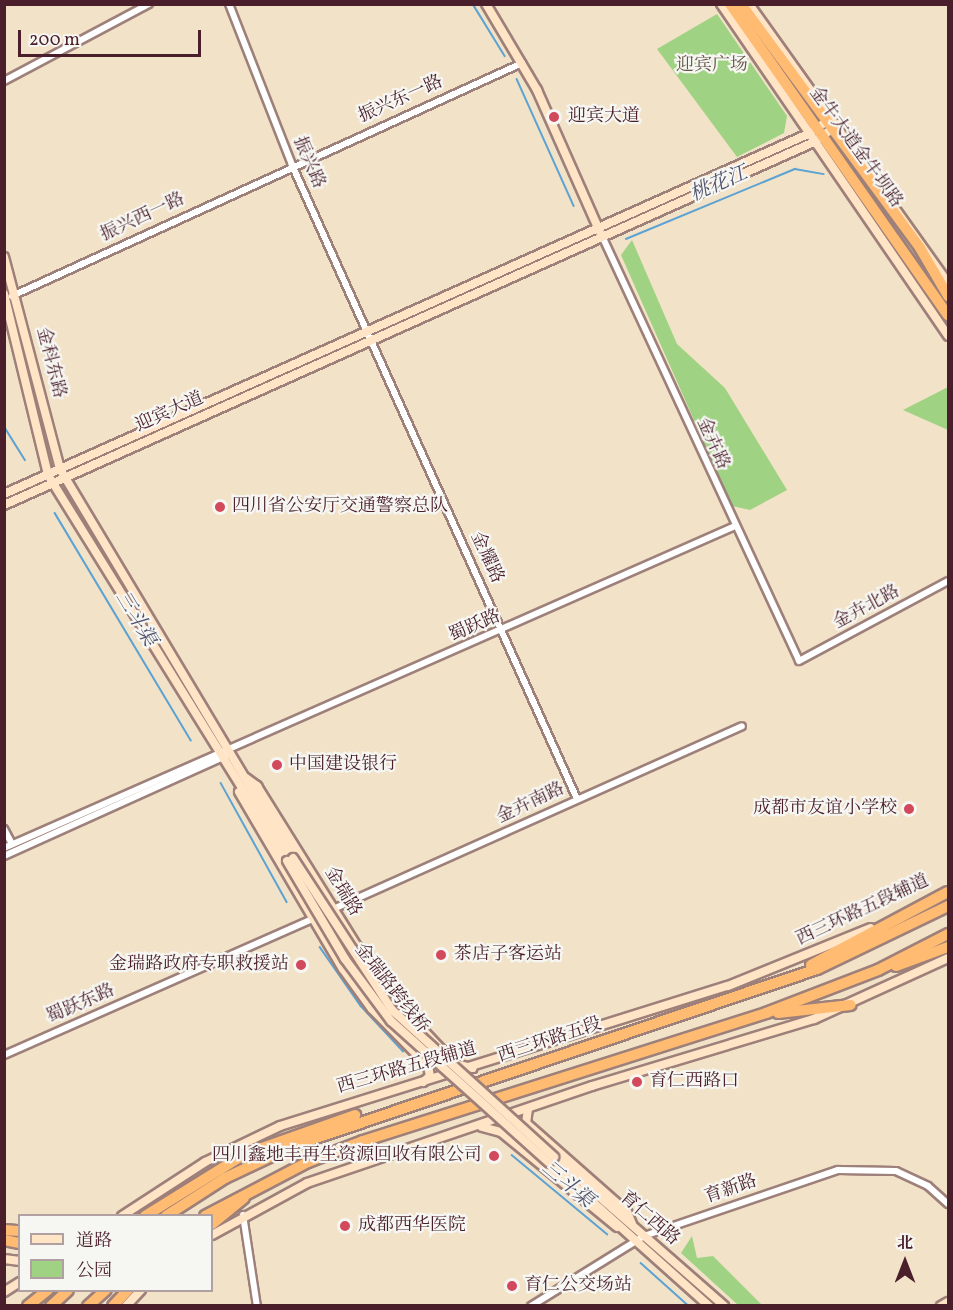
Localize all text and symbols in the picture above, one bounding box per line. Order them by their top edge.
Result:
scale bar [21,18,204,56]
text: 200 m [29,28,80,53]
park label: 迎宾广场 [676,55,748,77]
street label: 振兴东一路 [355,72,447,128]
street label: 金牛大道金牛坝路 [804,83,906,213]
place label: 迎宾大道 [568,106,640,128]
marker: 迎宾大道 [545,108,563,126]
street label: 振兴路 [288,134,328,192]
water label: 桃花江 [687,162,751,208]
street label: 振兴西一路 [98,189,188,247]
street label: 金科东路 [31,325,69,401]
street label: 迎宾大道 [133,388,207,438]
street label: 金卉路 [691,415,733,473]
place label: 四川省公安厅交通警察总队 [232,496,448,518]
marker: 四川省公安厅交通警察总队 [213,500,227,514]
street label: 金耀路 [465,529,507,587]
street label: 金卉北路 [830,582,904,634]
water label: 三斗渠 [109,587,161,651]
street label: 蜀跃路 [446,606,504,648]
place label: 中国建设银行 [289,754,397,776]
marker: 中国建设银行 [270,758,284,772]
street label: 金卉南路 [494,779,568,829]
place label: 成都市友谊小学校 [753,798,897,820]
marker: 成都市友谊小学校 [902,802,916,816]
street label: 金瑞路 [319,863,365,921]
street label: 西三环路五段辅道 [793,871,933,951]
street label: 金瑞路跨线桥 [349,940,433,1038]
place label: 茶店子客运站 [454,944,562,966]
marker: 茶店子客运站 [432,946,450,964]
place label: 金瑞路政府专职救援站 [109,954,289,976]
marker: 金瑞路政府专职救援站 [294,958,308,972]
street label: 蜀跃东路 [44,980,118,1030]
street label: 西三环路五段 [495,1014,605,1068]
street label: 西三环路五段辅道 [335,1039,479,1099]
place label: 育仁西路口 [649,1071,739,1093]
marker: 育仁西路口 [630,1075,644,1089]
place label: 四川鑫地丰再生资源回收有限公司 [212,1145,482,1167]
marker: 四川鑫地丰再生资源回收有限公司 [487,1149,501,1163]
water label: 三斗渠 [536,1157,598,1213]
street label: 育新路 [702,1171,760,1209]
street label: 育仁西路 [615,1187,683,1251]
legend [18,1214,213,1292]
place label: 成都西华医院 [358,1215,466,1237]
marker: 成都西华医院 [336,1217,354,1235]
text: 道路 [76,1229,112,1254]
north arrow [875,1232,935,1292]
text: 北 [897,1233,913,1255]
text: 公园 [76,1259,112,1284]
place label: 育仁公交场站 [524,1275,632,1297]
marker: 育仁公交场站 [505,1279,519,1293]

